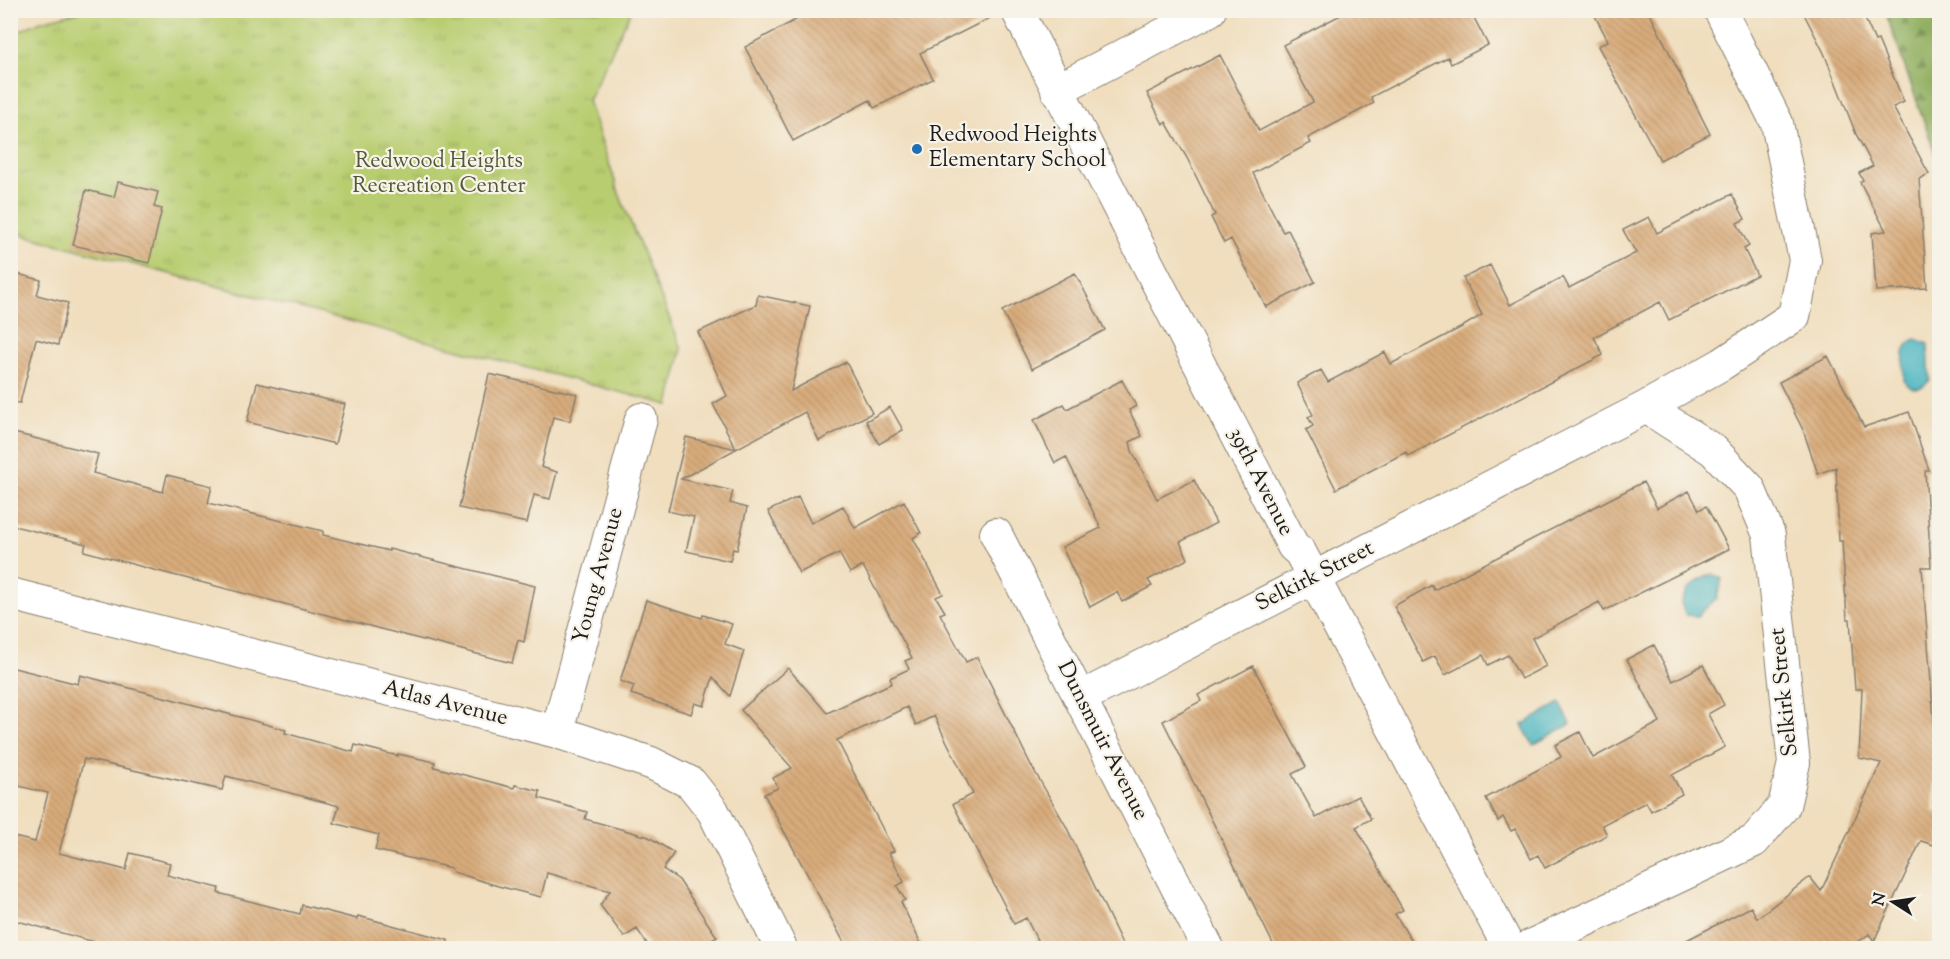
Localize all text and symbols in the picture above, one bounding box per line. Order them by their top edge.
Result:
place label: Redwood Heights Elementary School [929,120,1106,177]
marker: Redwood Heights Elementary School [910,142,924,156]
park label: Redwood Heights Recreation Center [352,146,526,203]
street label: 39th Avenue [1219,422,1301,542]
street label: Young Avenue [565,504,633,648]
street label: Selkirk Street [1250,533,1380,621]
street label: Selkirk Street [1762,626,1808,758]
street label: Dunsmuir Avenue [1048,656,1156,826]
street label: Atlas Avenue [379,673,511,735]
north arrow [1863,872,1923,932]
text: N [1868,891,1893,908]

